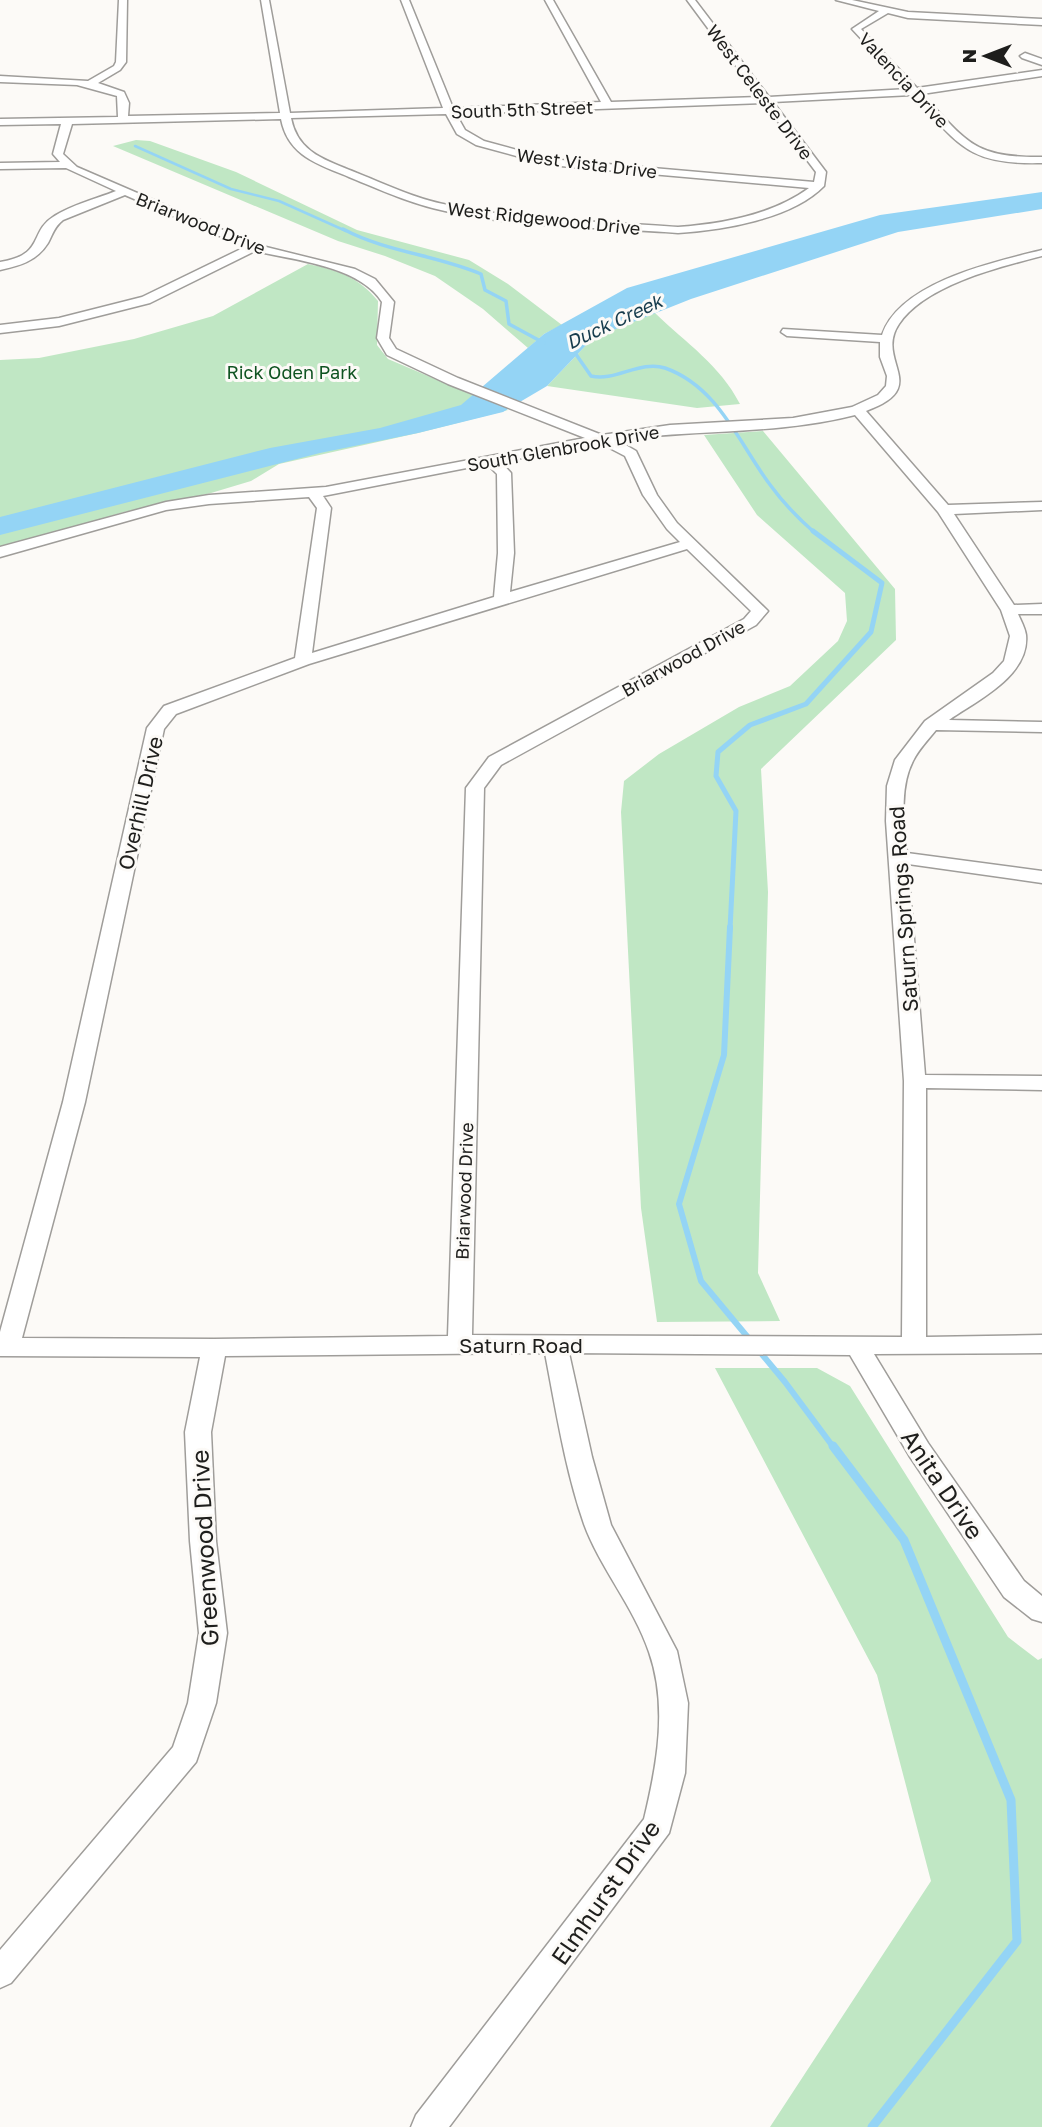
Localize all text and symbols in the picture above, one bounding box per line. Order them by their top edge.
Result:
street label: West Celeste Drive [702,20,818,164]
north arrow [951,21,1021,91]
street label: Valencia Drive [854,28,954,132]
text: N [957,49,980,63]
street label: South 5th Street [450,96,594,122]
street label: West Vista Drive [516,143,658,183]
street label: Briarwood Drive [133,187,269,259]
street label: West Ridgewood Drive [446,197,642,239]
water label: Duck Creek [562,288,668,353]
park label: Rick Oden Park [227,361,357,383]
street label: South Glenbrook Drive [465,420,661,476]
street label: Briarwood Drive [617,615,749,701]
street label: Overhill Drive [112,734,168,872]
street label: Saturn Springs Road [883,805,923,1013]
street label: Briarwood Drive [451,1122,477,1260]
street label: Saturn Road [459,1332,583,1358]
street label: Anita Drive [896,1424,990,1544]
street label: Greenwood Drive [184,1449,224,1647]
street label: Elmhurst Drive [544,1814,666,1970]

